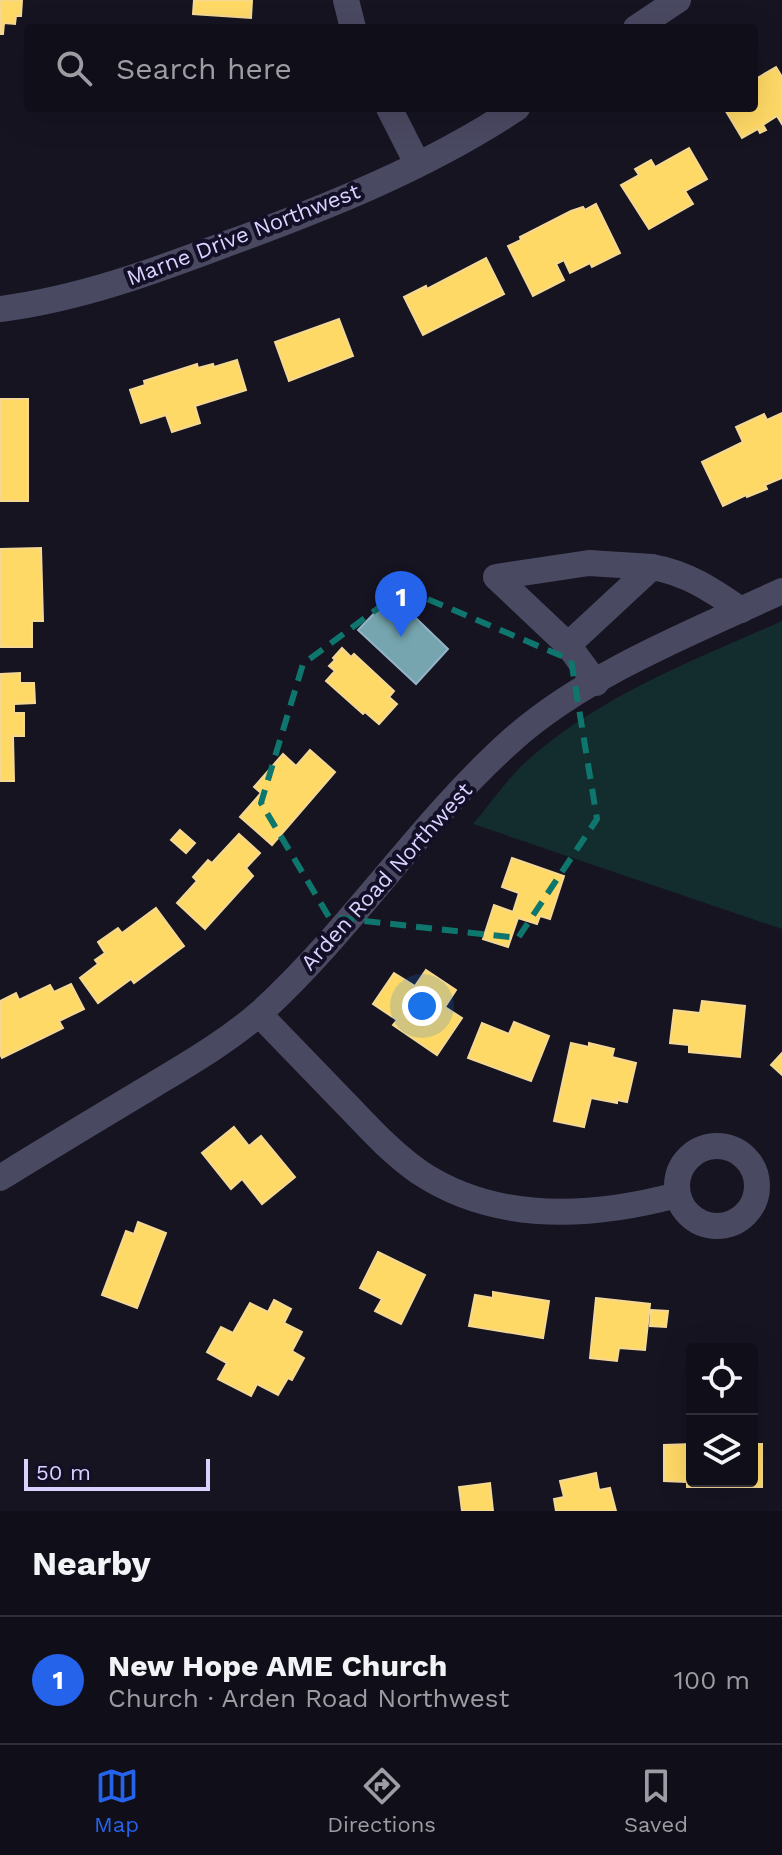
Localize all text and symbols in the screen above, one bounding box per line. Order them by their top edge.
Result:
search box [24,24,758,112]
icon: search [52,46,96,90]
text: Search here [116,51,292,86]
street label: Marne Drive Northwest [123,178,363,291]
pin: 1 [375,571,427,637]
street label: Arden Road Northwest [296,777,477,975]
your location [402,986,442,1026]
map controls [686,1343,758,1487]
button: locate [686,1343,758,1415]
button: layers [686,1415,758,1487]
scale bar [24,1455,210,1491]
text: 50 m [36,1460,91,1485]
text: Nearby [32,1543,151,1583]
text: New Hope AME Church [108,1648,447,1683]
text: 1 [52,1665,64,1695]
text: 100 m [674,1665,750,1695]
text: Church · Arden Road Northwest [108,1683,509,1713]
tab: Map [94,1764,139,1837]
tab: Directions [327,1764,436,1837]
tab: Saved [624,1764,688,1837]

